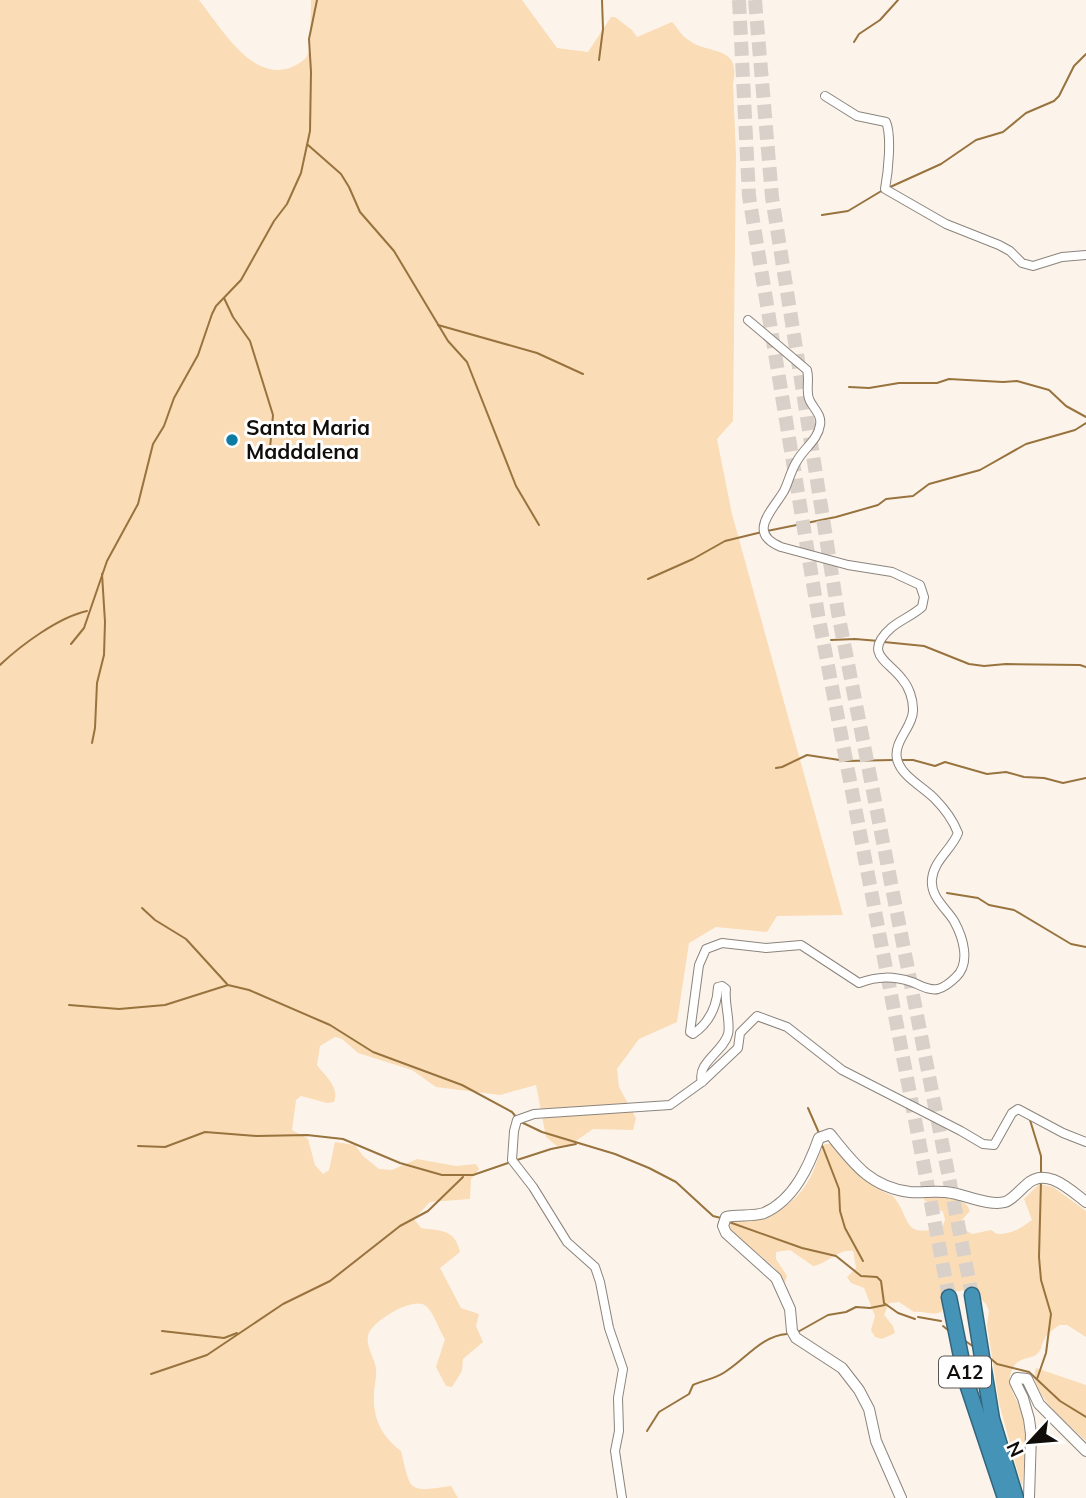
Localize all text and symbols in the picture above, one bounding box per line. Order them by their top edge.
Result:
place label: Santa Maria Maddalena [246,414,370,464]
marker: Santa Maria Maddalena [224,432,240,448]
road number: A12 [939,1356,991,1388]
north arrow [995,1407,1065,1477]
text: N [1001,1438,1029,1461]

